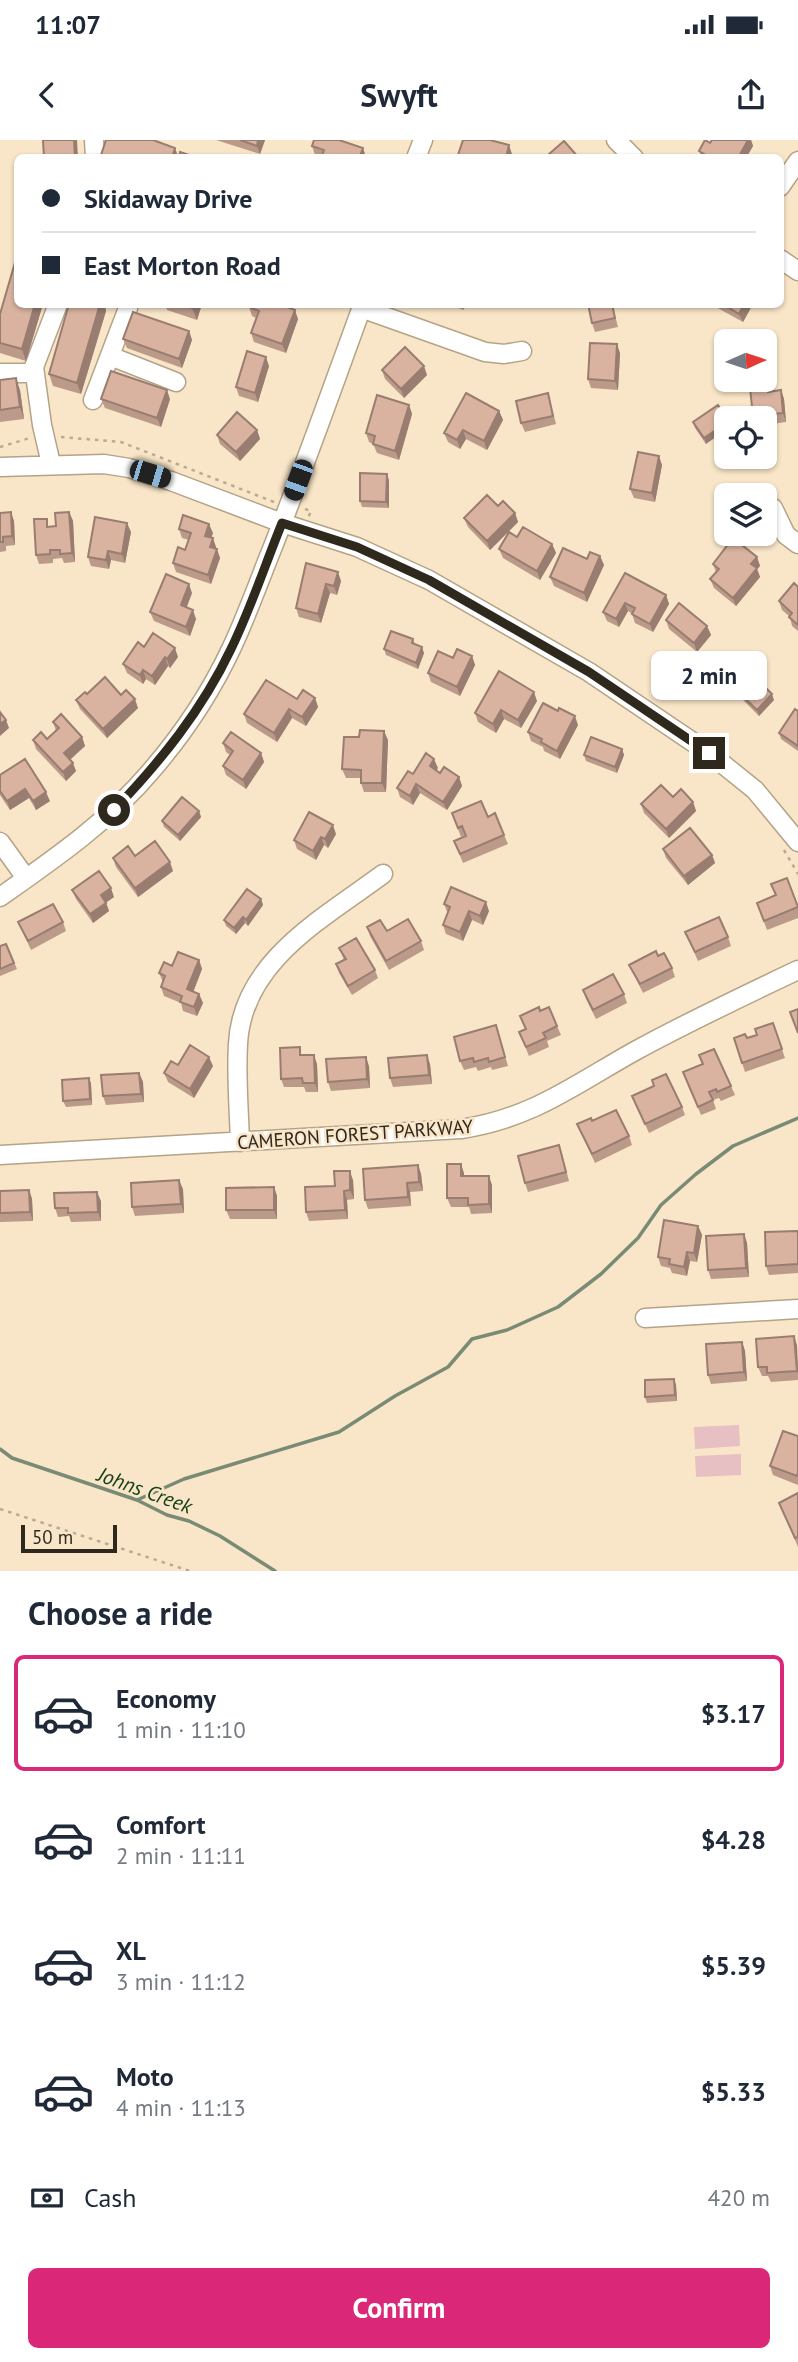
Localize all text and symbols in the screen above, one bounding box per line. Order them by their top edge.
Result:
text: 11:07 [35,8,101,41]
text: Swyft [360,74,438,116]
icon: back [28,76,66,114]
icon: share [732,76,770,114]
text: Skidaway Drive [84,182,253,215]
text: East Morton Road [84,249,281,282]
north arrow [714,329,777,392]
map controls [714,329,777,546]
button: locate [714,406,777,469]
car [281,457,316,503]
car [127,458,174,490]
button: layers [714,483,777,546]
callout: 2 min [651,652,767,700]
text: 2 min [681,661,737,690]
route end [693,737,725,769]
route start [98,794,130,826]
street label: CAMERON FOREST PARKWAY [236,1114,474,1154]
water label: Johns Creek [92,1460,198,1520]
scale bar [21,1522,117,1554]
text: 50 m [32,1525,73,1549]
text: Choose a ride [28,1592,213,1634]
icon: car [32,1682,95,1745]
text: Economy [116,1682,216,1715]
text: $3.17 [701,1697,766,1730]
text: 1 min · 11:10 [116,1715,246,1744]
icon: car [32,1808,95,1871]
text: Comfort [116,1808,206,1841]
text: $4.28 [701,1823,766,1856]
text: 2 min · 11:11 [116,1841,246,1870]
icon: car [32,1934,95,1997]
text: XL [116,1934,146,1967]
text: $5.39 [701,1949,766,1982]
text: 3 min · 11:12 [116,1967,246,1996]
icon: car [32,2060,95,2123]
text: Moto [116,2060,174,2093]
text: $5.33 [701,2075,766,2108]
text: 4 min · 11:13 [116,2093,246,2122]
icon: cash [28,2179,66,2217]
text: Cash [84,2181,136,2214]
text: 420 m [708,2183,770,2212]
button: Confirm [28,2268,770,2348]

